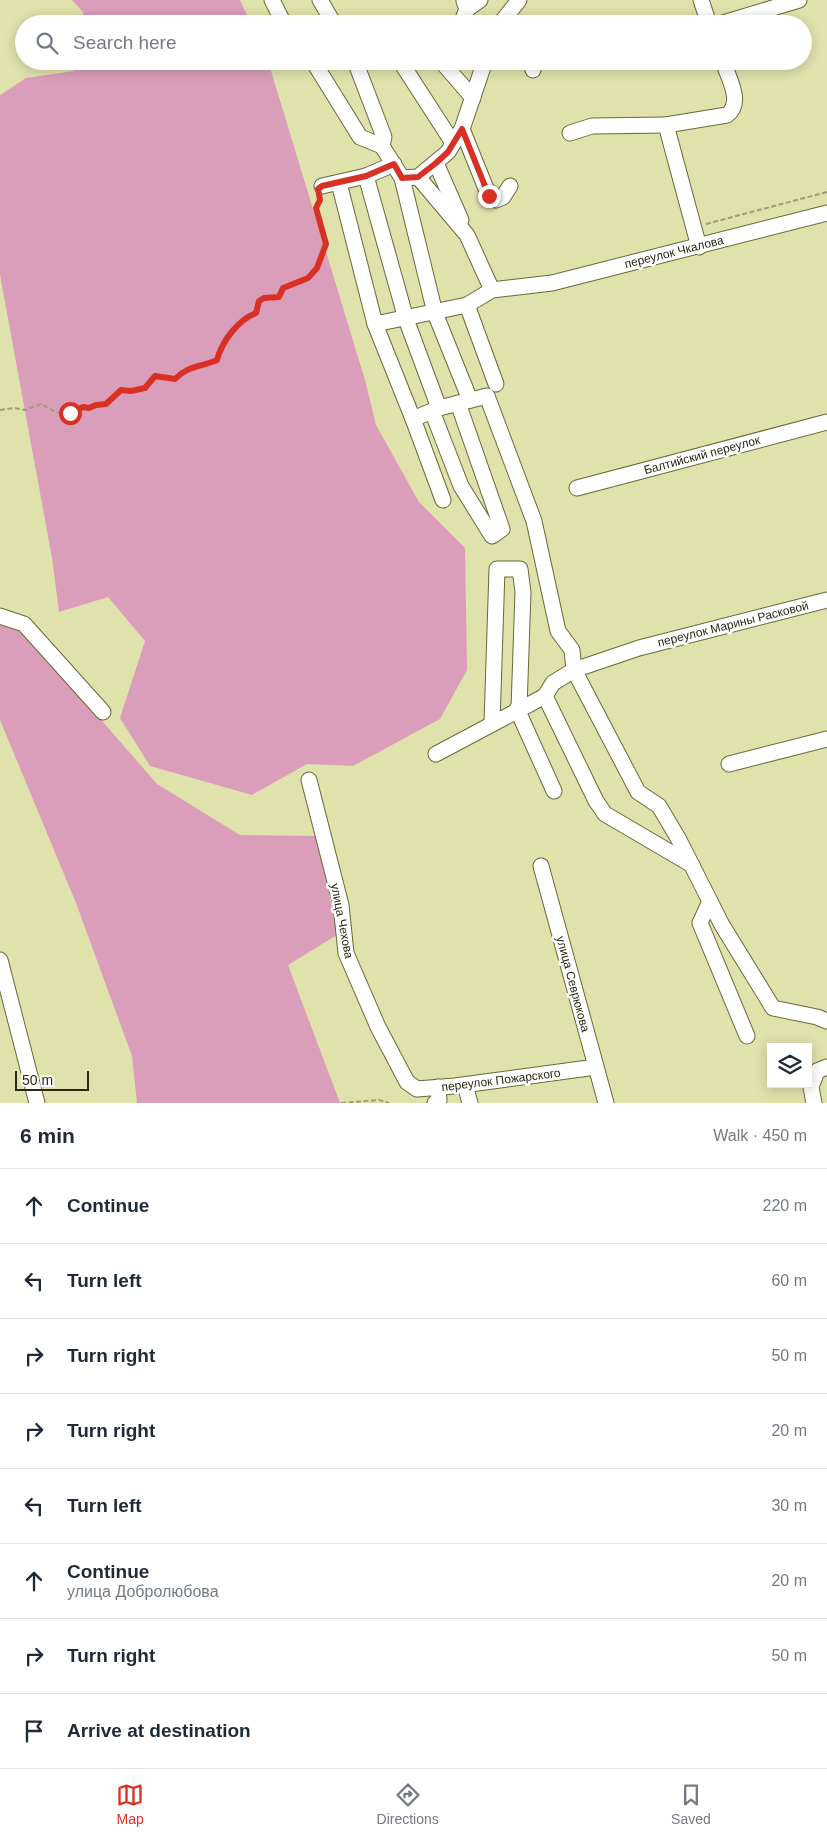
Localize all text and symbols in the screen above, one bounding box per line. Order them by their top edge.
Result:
search box [15,15,812,70]
icon: search [33,29,61,57]
text: Search here [73,32,177,53]
route end [478,185,501,208]
street label: переулок Чкалова [623,233,725,271]
route start [59,402,82,425]
street label: Балтийский переулок [642,433,762,477]
street label: переулок Марины Расковой [656,598,810,650]
street label: улица Чехова [328,882,356,960]
street label: улица Севрюкова [553,935,593,1034]
map controls [767,1043,812,1088]
button: layers [767,1043,812,1088]
street label: переулок Пожарского [441,1066,562,1094]
scale bar [15,1068,89,1091]
text: 50 m [22,1072,53,1088]
text: 6 min [20,1124,75,1147]
text: Walk · 450 m [713,1127,807,1144]
icon: ahead [20,1192,48,1220]
text: Continue [67,1195,149,1216]
text: 220 m [763,1197,807,1214]
icon: left [20,1267,48,1295]
text: Turn left [67,1270,142,1291]
text: 60 m [771,1272,807,1289]
icon: right [20,1342,48,1370]
text: Turn right [67,1345,155,1366]
text: 50 m [771,1347,807,1364]
icon: right [20,1417,48,1445]
text: Turn right [67,1420,155,1441]
text: 20 m [771,1422,807,1439]
icon: left [20,1492,48,1520]
text: Turn left [67,1495,142,1516]
text: 30 m [771,1497,807,1514]
text: Continue [67,1561,149,1582]
icon: ahead [20,1567,48,1595]
text: 20 m [771,1572,807,1589]
text: улица Добролюбова [67,1583,219,1600]
icon: right [20,1642,48,1670]
text: Turn right [67,1645,155,1666]
text: 50 m [771,1647,807,1664]
icon: arrive [20,1717,48,1745]
text: Arrive at destination [67,1720,251,1741]
tab: Map [116,1781,144,1827]
tab: Directions [377,1781,439,1827]
tab: Saved [671,1781,711,1827]

